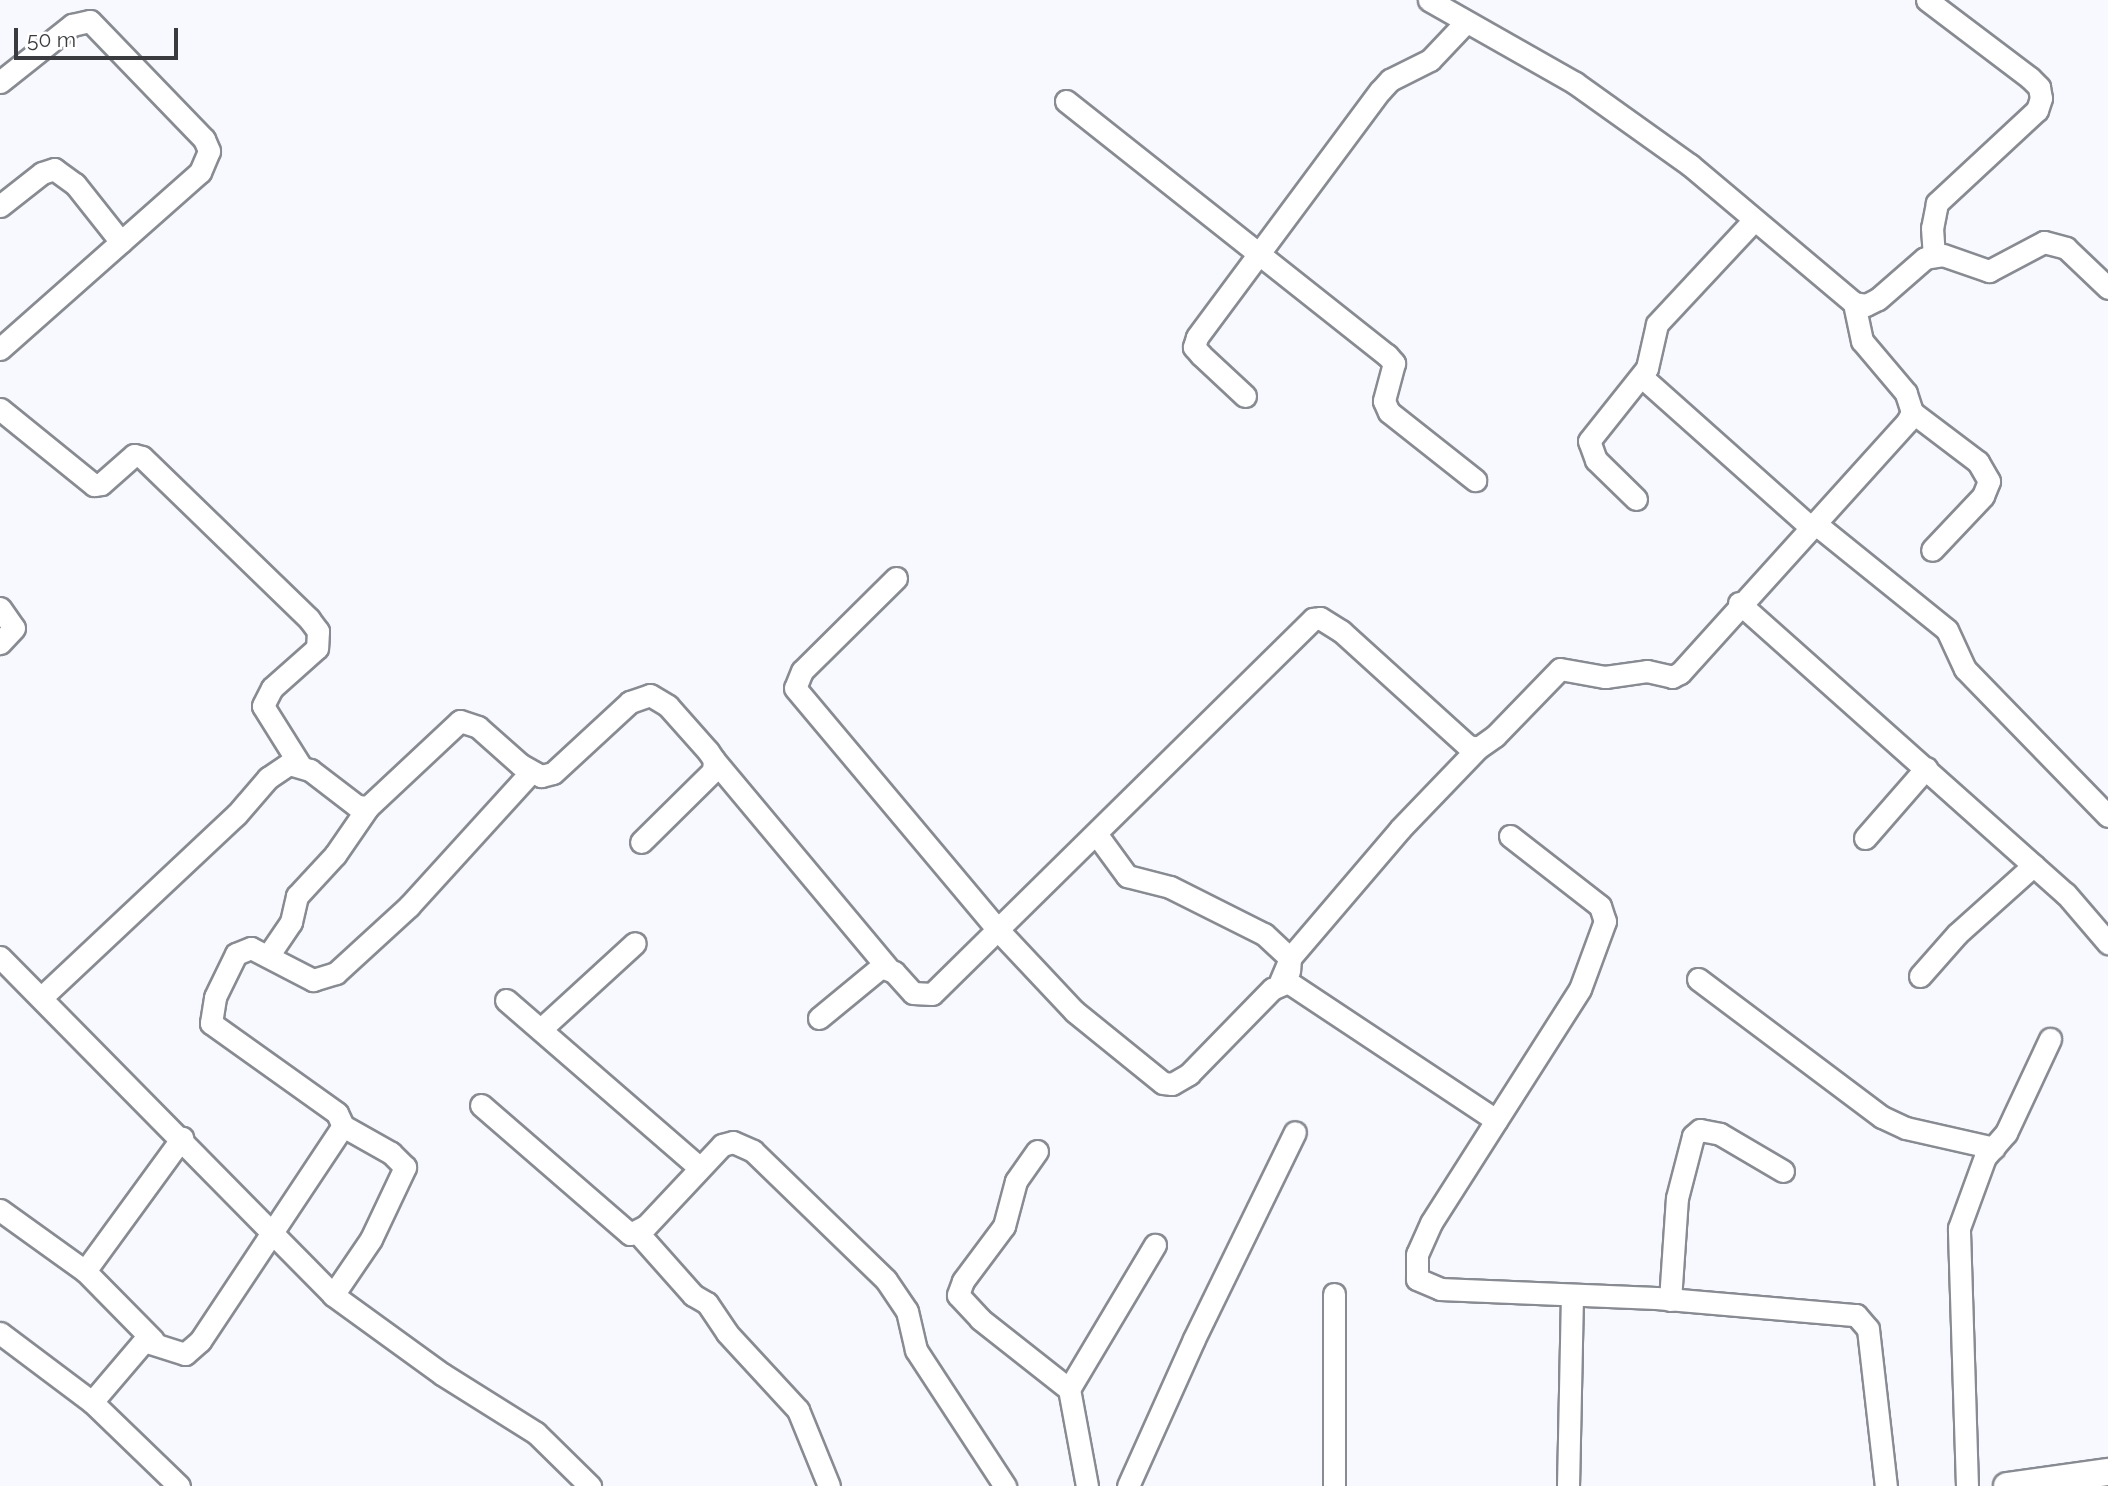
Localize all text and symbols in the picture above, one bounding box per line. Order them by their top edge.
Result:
scale bar [18,14,182,58]
text: 50 m [27,27,76,52]

